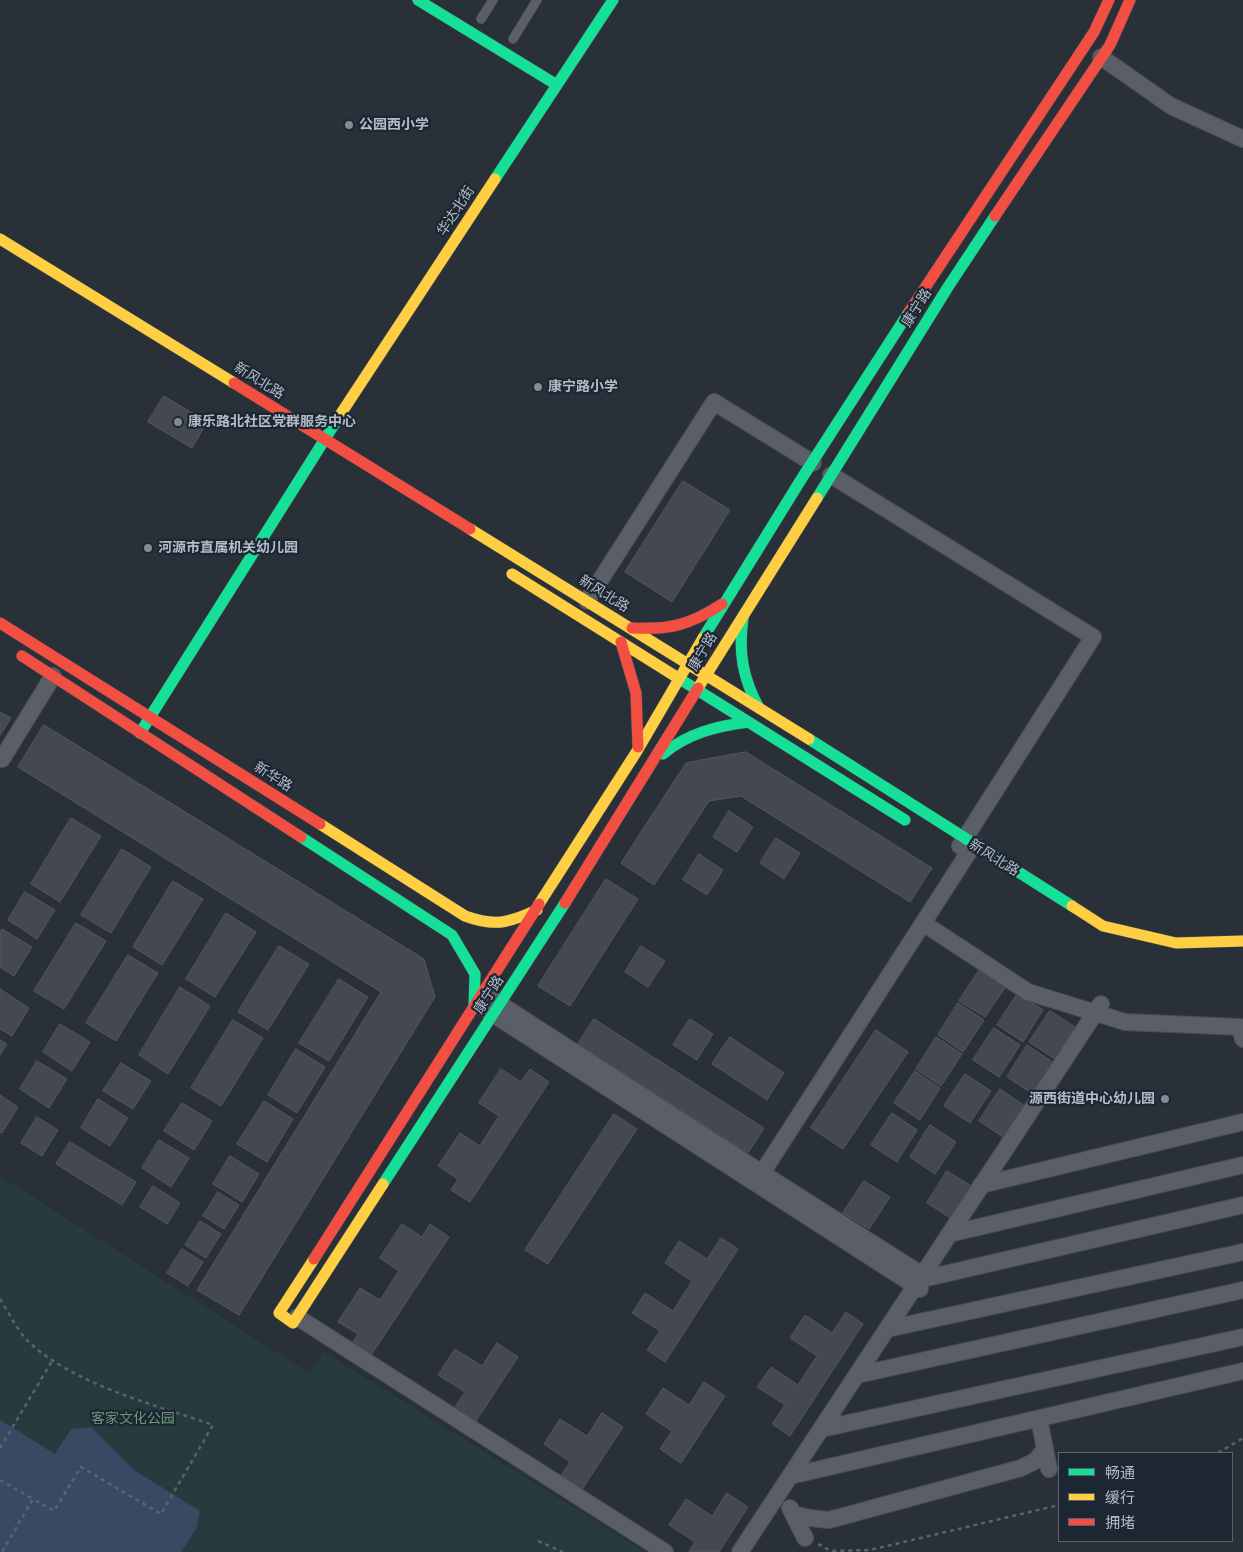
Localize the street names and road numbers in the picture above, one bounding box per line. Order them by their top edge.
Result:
street label: 华达北街 [434,183,478,239]
street label: 康宁路 [899,286,935,330]
street label: 新风北路 [231,359,287,403]
street label: 新风北路 [576,572,632,616]
street label: 康宁路 [685,630,721,674]
street label: 新华路 [251,759,295,795]
street label: 新风北路 [966,836,1022,880]
street label: 康宁路 [471,973,507,1017]

